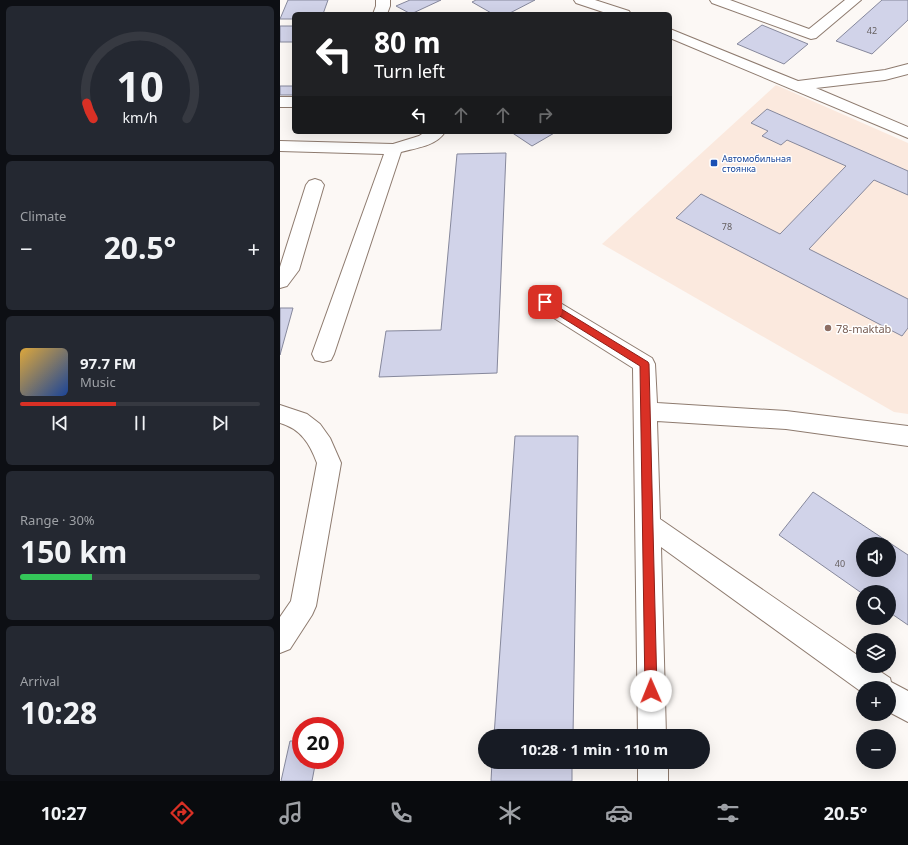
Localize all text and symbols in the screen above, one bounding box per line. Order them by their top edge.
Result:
text: 80 m [374,23,441,61]
house number: 42 [867,24,877,37]
icon: left [308,28,360,80]
text: 10 [116,57,164,113]
text: Turn left [374,59,445,83]
icon: left [408,104,430,126]
icon: ahead [450,104,472,126]
icon: ahead [492,104,514,126]
icon: right [534,104,556,126]
text: km/h [122,107,158,126]
place label: Автомобильная стоянка [722,152,791,175]
marker: Автомобильная стоянка [709,158,719,168]
text: Climate [20,207,66,225]
house number: 78 [722,220,732,233]
text: 20.5° [104,227,176,268]
text: − [20,233,33,263]
text: + [247,233,260,263]
pin [528,285,562,319]
icon: arrive [534,291,556,313]
place label: 78-maktab [836,321,892,336]
marker: 78-maktab [823,323,833,333]
text: 97.7 FM [80,353,136,373]
text: Music [80,373,116,391]
icon: previous [49,412,71,434]
icon: pause [129,412,151,434]
icon: next [209,412,231,434]
text: Range · 30% [20,511,95,529]
text: 150 km [20,531,127,572]
map controls [856,537,896,769]
button: sound [856,537,896,577]
house number: 40 [835,557,845,570]
button: search [856,585,896,625]
button: layers [856,633,896,673]
position arrow [630,670,672,712]
text: Arrival [20,672,60,690]
button: + [856,681,896,721]
text: 10:28 [20,692,97,733]
speed limit sign: 20 [292,717,344,769]
button: − [856,729,896,769]
text: 10:28 · 1 min · 110 m [520,739,668,759]
icon: directions [168,799,196,827]
icon: music [277,799,305,827]
icon: phone [387,799,415,827]
icon: climate [496,799,524,827]
icon: car [605,799,633,827]
icon: filters [714,799,742,827]
text: 10:27 [41,801,87,825]
text: 20.5° [824,801,867,825]

